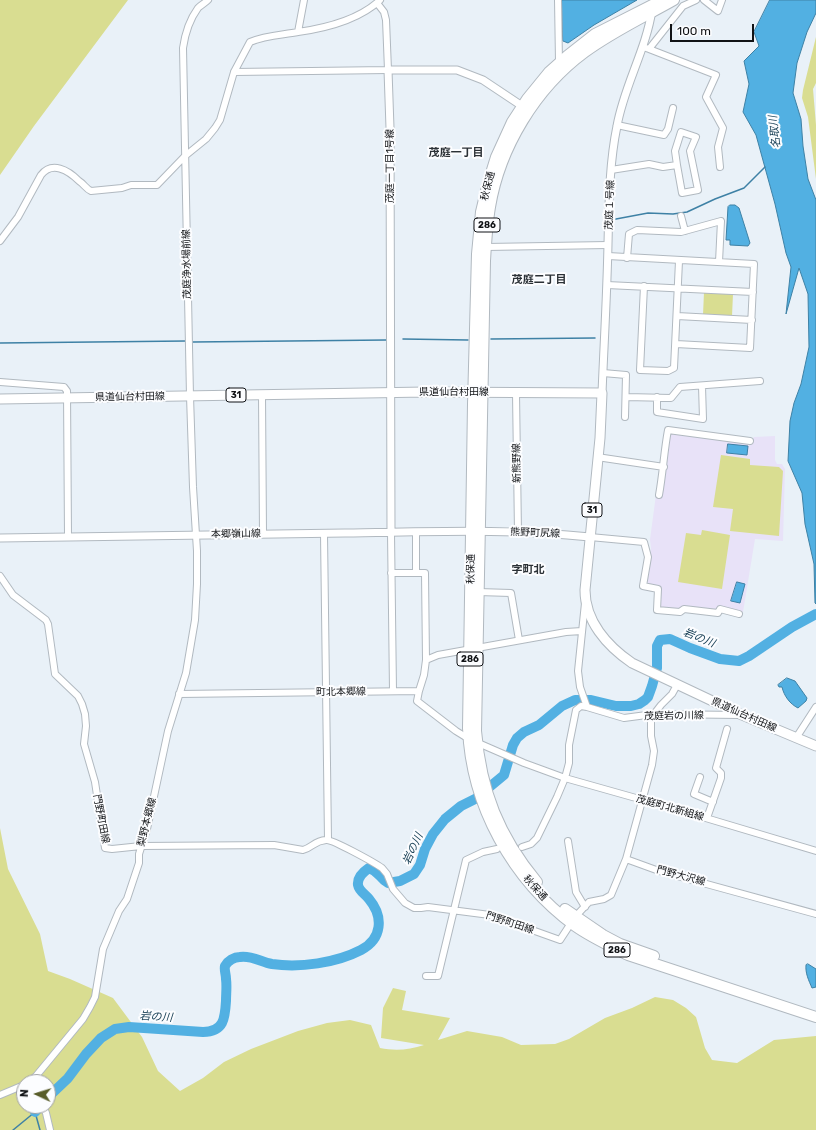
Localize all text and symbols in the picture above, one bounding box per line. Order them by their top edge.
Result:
scale bar [672,16,756,42]
text: 100 m [677,24,711,38]
water label: 名取川 [767,115,783,149]
street label: 茂庭一丁目1号線 [384,129,396,203]
district label: 茂庭一丁目 [429,146,483,160]
street label: 秋保通 [478,170,498,202]
street label: 茂庭１号線 [603,180,617,230]
road number: 286 [474,218,500,232]
street label: 茂庭浄水場前線 [180,229,194,299]
district label: 茂庭二丁目 [512,273,566,287]
street label: 県道仙台村田線 [419,386,489,398]
road number: 31 [226,388,246,402]
street label: 県道仙台村田線 [95,390,165,404]
street label: 新熊野線 [511,443,523,483]
road number: 31 [582,503,602,517]
street label: 熊野町尻線 [510,526,560,540]
street label: 本郷嶺山線 [211,528,261,540]
street label: 秋保通 [465,554,477,584]
district label: 字町北 [512,563,544,577]
water label: 岩の川 [681,626,717,650]
road number: 286 [457,652,483,666]
street label: 町北本郷線 [316,686,366,698]
street label: 県道仙台村田線 [710,695,778,735]
street label: 茂庭岩の川線 [644,709,704,723]
street label: 門野町田線 [90,793,112,845]
street label: 茂庭町北新組線 [635,793,705,823]
street label: 梨野本郷線 [135,796,159,848]
water label: 岩の川 [400,831,426,867]
street label: 門野大沢線 [655,864,707,888]
street label: 秋保通 [521,873,549,903]
street label: 門野町田線 [484,910,536,936]
road number: 286 [604,943,630,957]
water label: 岩の川 [139,1009,173,1025]
north arrow [16,1074,56,1114]
text: N [18,1089,31,1098]

